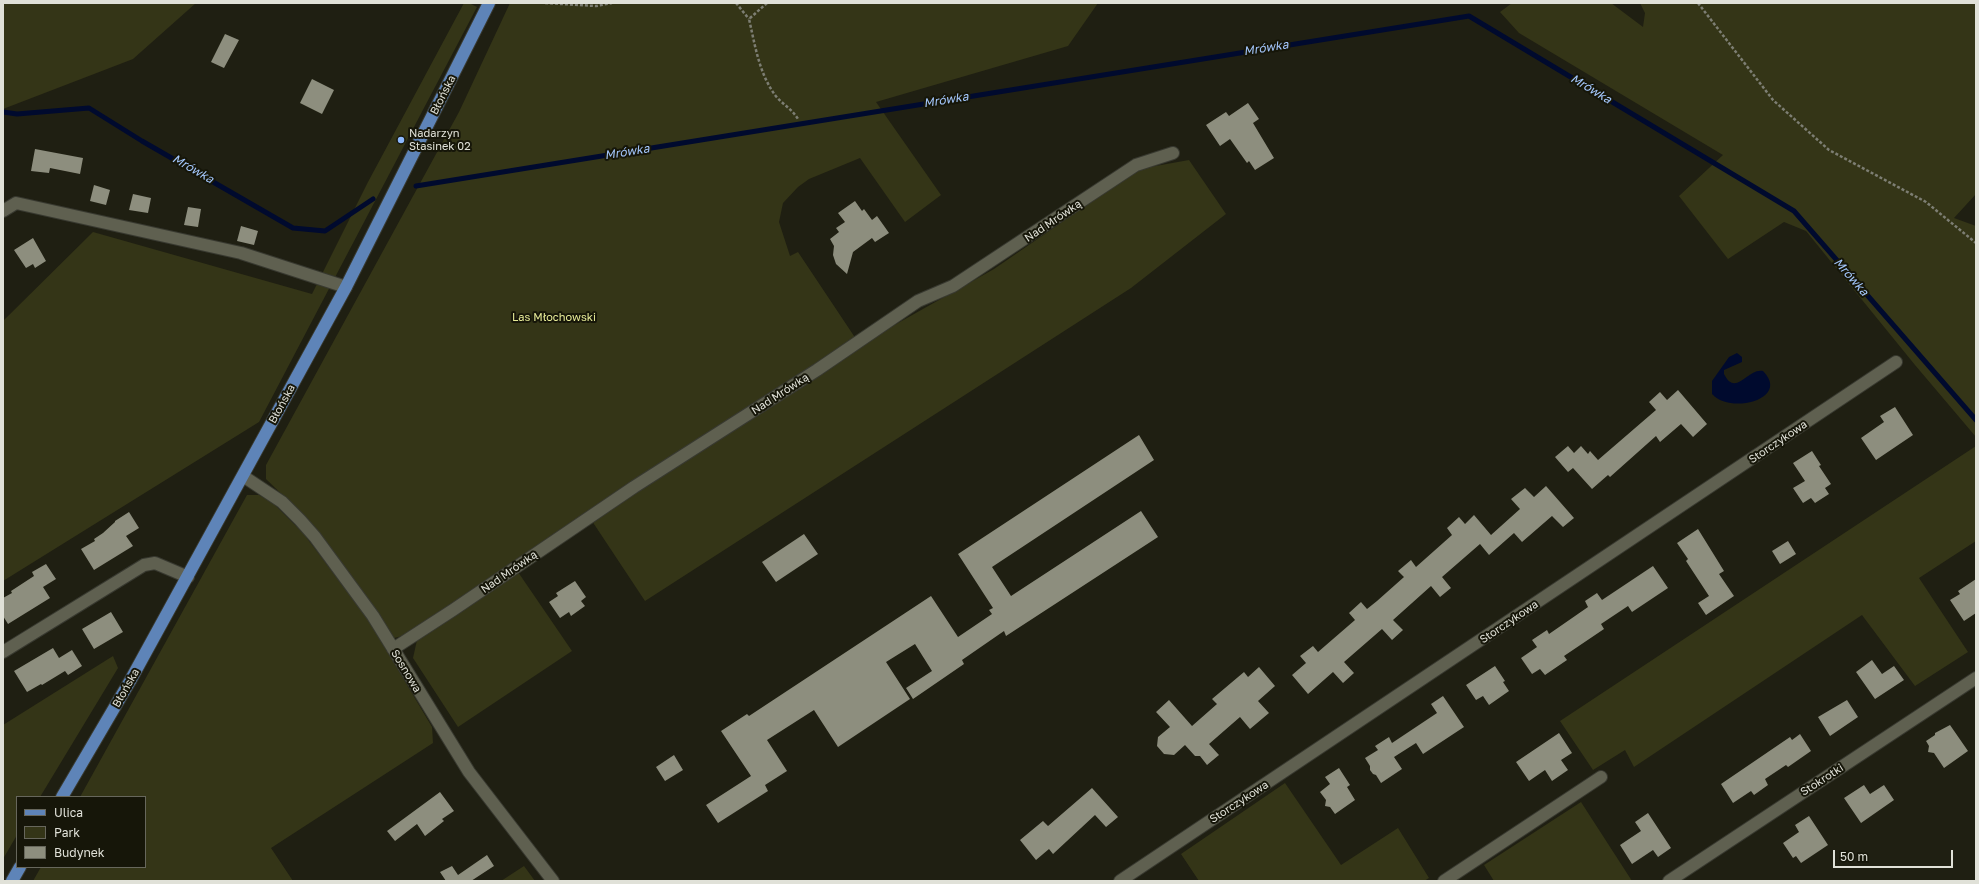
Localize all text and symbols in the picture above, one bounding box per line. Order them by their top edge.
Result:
water label: Mrówka [1243,37,1289,59]
water label: Mrówka [1568,71,1614,107]
street label: Błońska [427,73,459,117]
water label: Mrówka [923,89,969,111]
place label: Nadarzyn Stasinek 02 [409,127,471,153]
marker: Nadarzyn Stasinek 02 [396,135,406,145]
water label: Mrówka [604,141,650,163]
water label: Mrówka [170,151,216,187]
street label: Nad Mrówką [1022,197,1084,245]
water label: Mrówka [1831,255,1871,299]
park label: Las Młochowski [512,311,596,325]
street label: Nad Mrówką [749,371,811,417]
street label: Błońska [266,382,298,426]
street label: Storczykowa [1746,418,1810,466]
street label: Nad Mrówką [478,548,540,596]
street label: Storczykowa [1477,598,1541,646]
street label: Sosnowa [388,647,424,695]
street label: Błońska [110,666,142,710]
street label: Stokrotki [1798,761,1846,799]
street label: Storczykowa [1207,778,1271,826]
legend [16,796,146,868]
text: Ulica [54,805,83,820]
text: Park [54,825,80,840]
scale bar [1835,842,1955,868]
text: Budynek [54,845,105,860]
text: 50 m [1840,849,1868,864]

